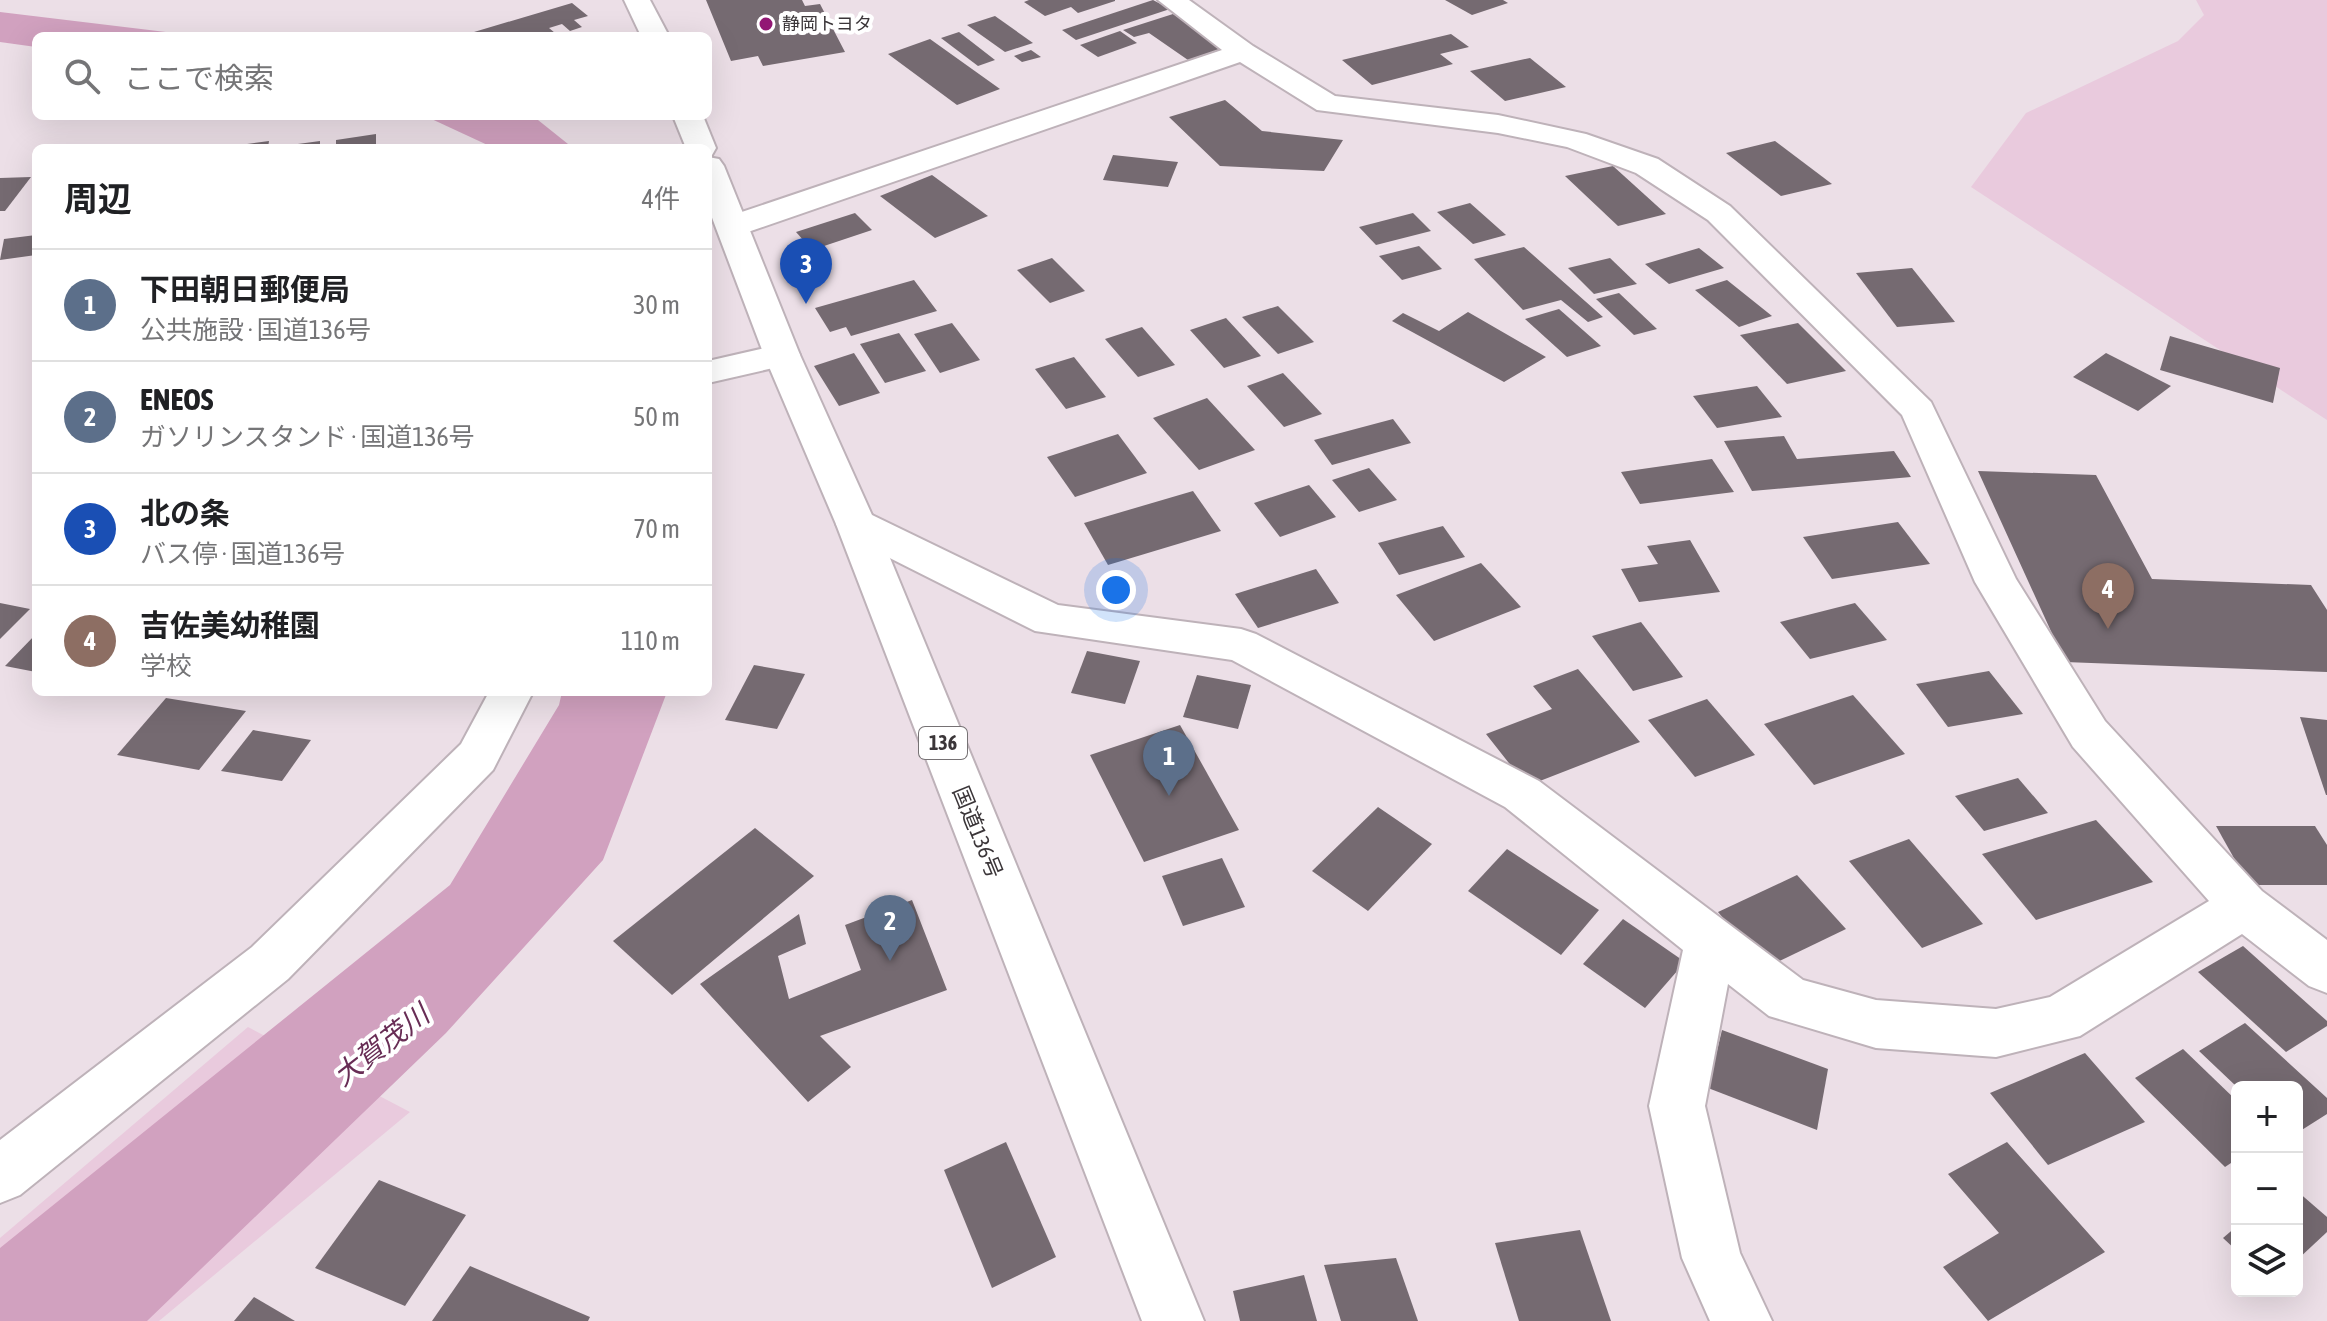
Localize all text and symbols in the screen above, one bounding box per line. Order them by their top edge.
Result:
place label: 静岡トヨタ [782,13,872,34]
marker: 静岡トヨタ [757,15,775,33]
search box [32,32,712,120]
icon: search [60,54,104,98]
text: ここで検索 [124,61,274,95]
text: 周辺 [64,179,132,218]
text: 4件 [642,184,680,214]
pin: 3 [780,238,832,304]
text: 下田朝日郵便局 [140,272,350,306]
text: 1 [84,290,96,320]
text: 30 m [633,290,680,320]
text: 公共施設 · 国道136号 [140,315,371,345]
text: ENEOS [140,382,213,416]
text: 2 [84,402,96,432]
text: 50 m [633,402,680,432]
text: ガソリンスタンド · 国道136号 [140,422,475,452]
text: 北の条 [140,496,230,530]
text: 3 [84,514,96,544]
text: 70 m [633,514,680,544]
text: バス停 · 国道136号 [140,539,345,569]
pin: 4 [2082,563,2134,629]
your location [1096,570,1136,610]
text: 吉佐美幼稚園 [140,608,320,642]
text: 4 [84,626,96,656]
text: 110 m [621,626,680,656]
text: 学校 [140,651,192,681]
road number: 136 [919,727,967,759]
pin: 1 [1143,730,1195,796]
street label: 国道136号 [948,782,1008,882]
pin: 2 [864,895,916,961]
water label: 大賀茂川 [327,996,437,1092]
map controls [2231,1081,2303,1297]
button: + [2231,1081,2303,1153]
button: − [2231,1153,2303,1225]
button: layers [2231,1225,2303,1297]

